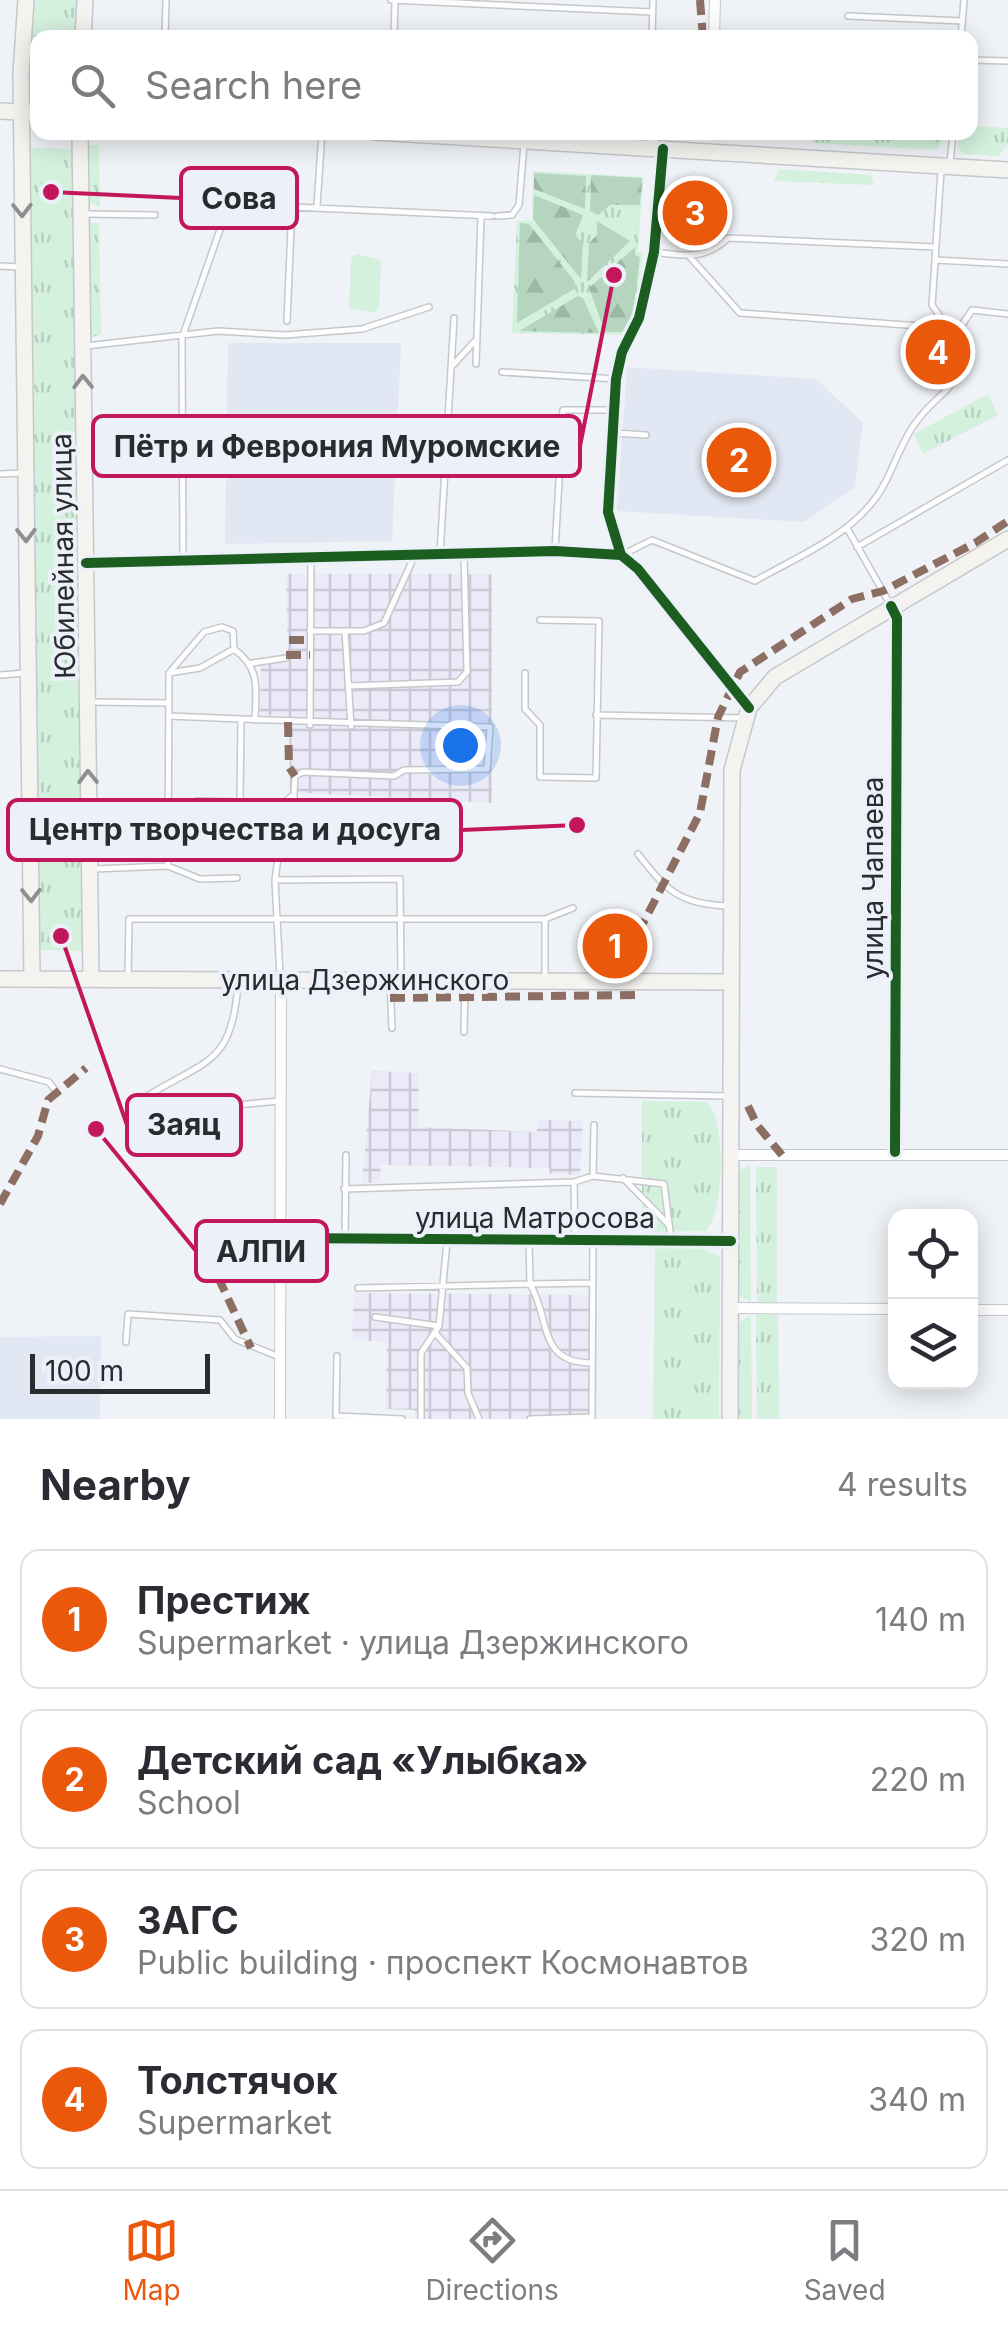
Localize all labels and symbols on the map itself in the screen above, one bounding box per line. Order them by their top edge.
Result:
callout: Сова [181,168,297,228]
pin: 3 [662,176,728,250]
text: Сова [201,180,277,216]
one-way arrow [11,202,33,218]
pin: 4 [906,314,970,390]
one-way arrow [73,373,94,389]
callout: Пётр и Феврония Муромские [93,416,580,476]
pin: 2 [706,422,772,498]
text: Пётр и Феврония Муромские [114,428,560,464]
street label: Юбилейная улица [44,433,82,679]
one-way arrow [15,528,37,543]
your location [435,720,486,771]
one-way arrow [77,768,99,784]
street label: улица Чапаева [856,777,890,979]
callout: Центр творчества и досуга [8,800,461,860]
text: Центр творчества и досуга [29,811,441,847]
one-way arrow [20,888,42,903]
pin: 1 [582,908,648,984]
street label: улица Дзержинского [221,963,509,997]
callout: Заяц [127,1095,241,1155]
text: Заяц [147,1106,221,1142]
street label: улица Матросова [415,1201,655,1235]
callout: АЛПИ [196,1221,327,1281]
text: АЛПИ [216,1233,306,1269]
scale bar [30,1349,210,1394]

